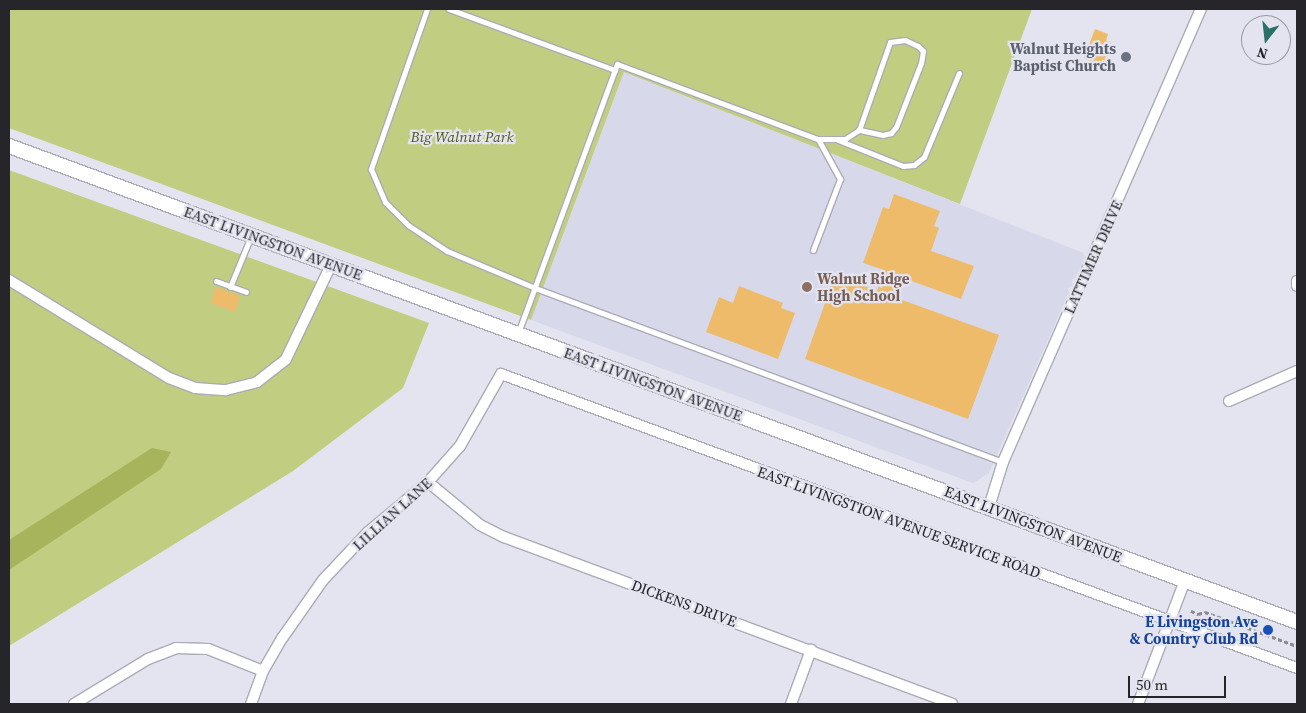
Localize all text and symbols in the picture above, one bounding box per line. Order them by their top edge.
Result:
north arrow [1241,15,1291,65]
place label: Walnut Heights Baptist Church [1010,39,1116,74]
text: N [1254,42,1270,64]
marker: Walnut Heights Baptist Church [1120,51,1132,63]
park label: Big Walnut Park [410,128,514,146]
street label: LATTIMER DRIVE [1060,197,1126,317]
street label: EAST LIVINGSTON AVENUE [181,202,365,284]
place label: Walnut Ridge High School [817,269,910,304]
marker: Walnut Ridge High School [801,281,813,293]
street label: EAST LIVINGSTON AVENUE [561,343,745,425]
street label: EAST LIVINGSTION AVENUE SERVICE ROAD [755,462,1043,582]
street label: LILLIAN LANE [349,474,435,554]
street label: EAST LIVINGSTON AVENUE [942,482,1124,566]
street label: DICKENS DRIVE [629,576,739,630]
place label: E Livingston Ave & Country Club Rd [1130,612,1258,647]
marker: E Livingston Ave & Country Club Rd [1262,624,1274,636]
scale bar [1131,666,1228,698]
text: 50 m [1136,674,1168,695]

